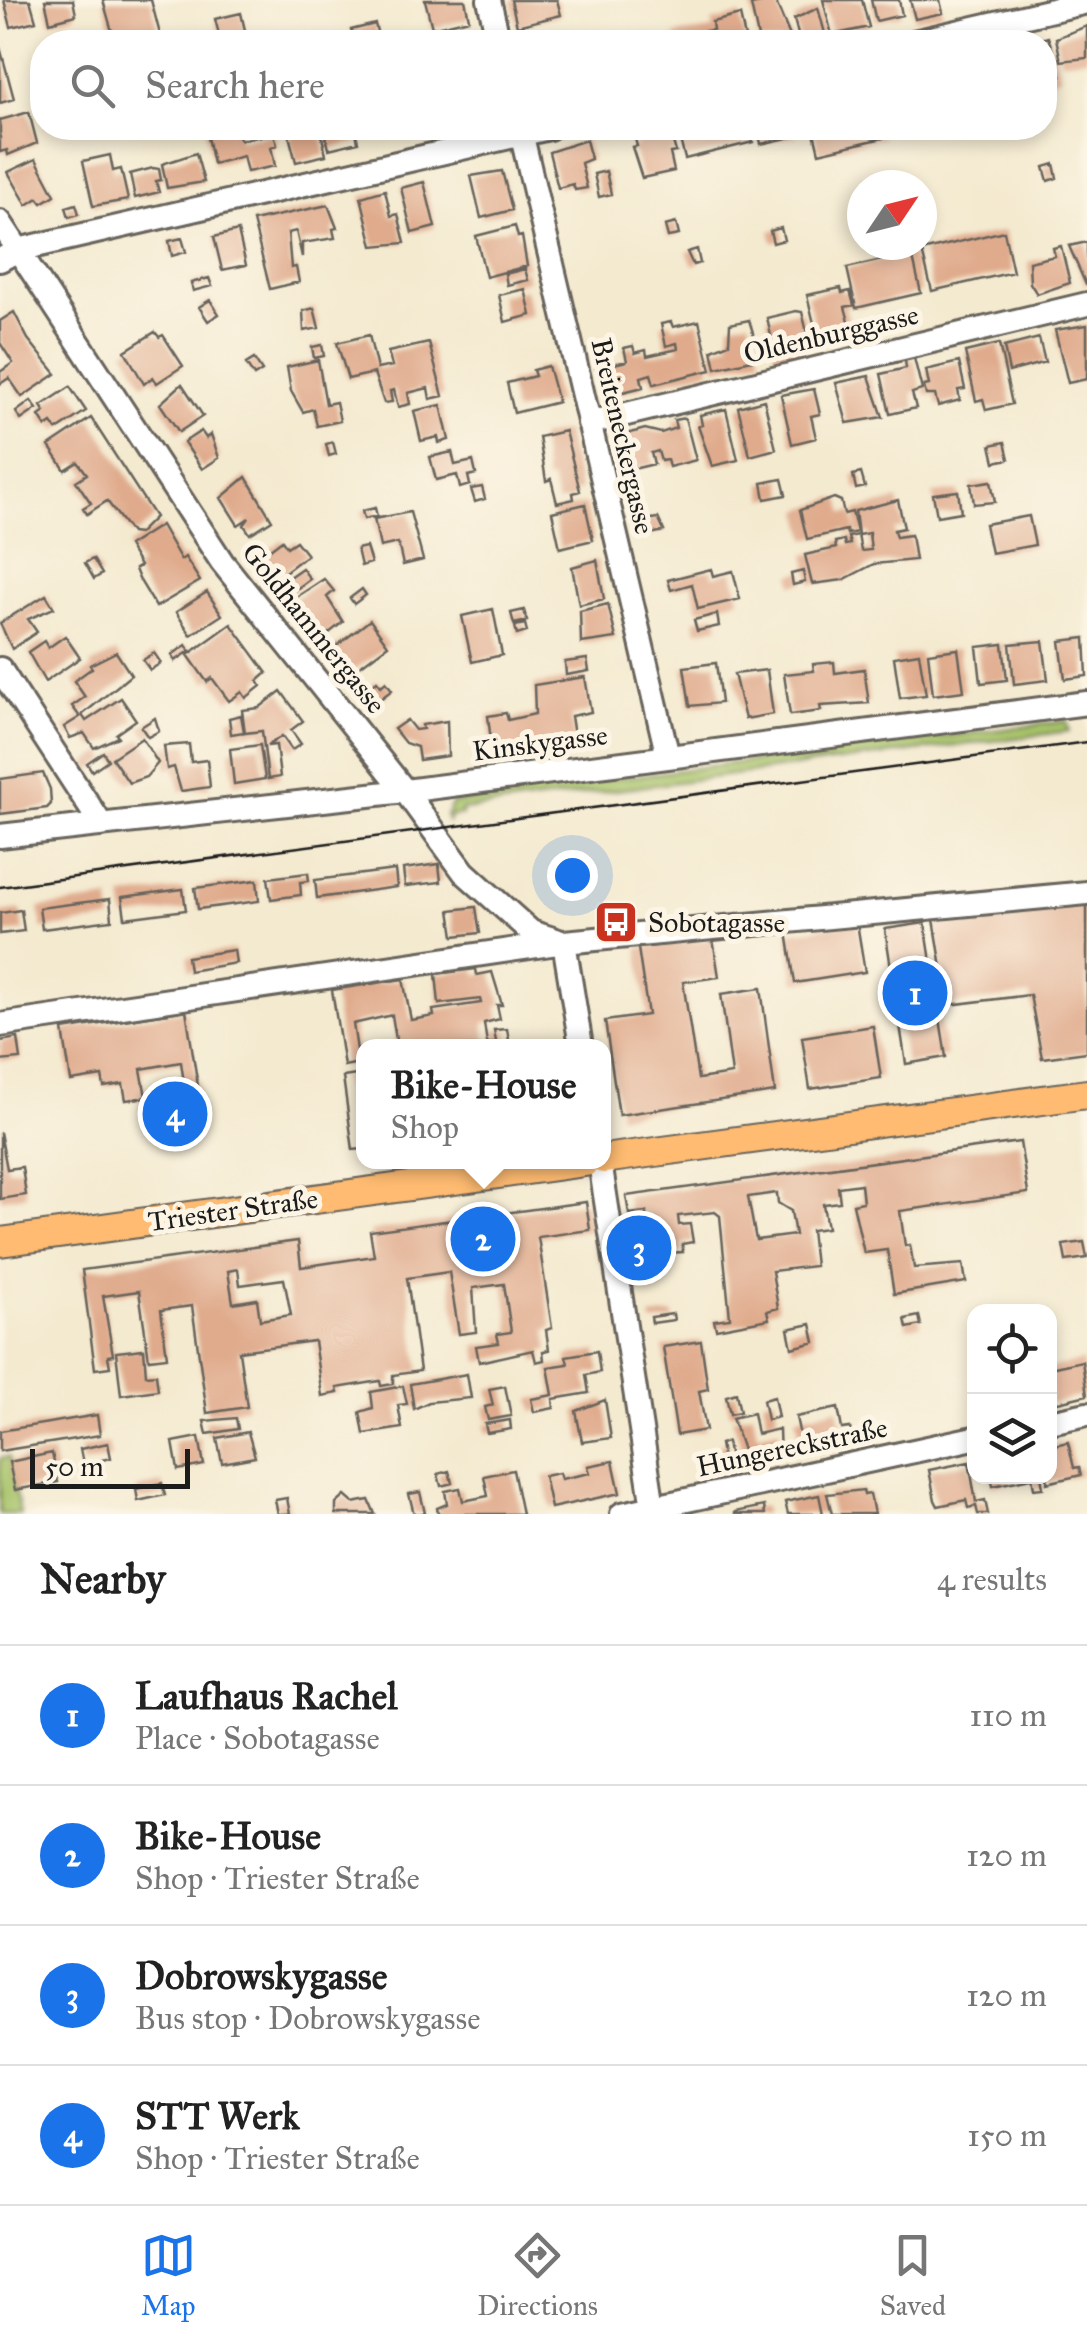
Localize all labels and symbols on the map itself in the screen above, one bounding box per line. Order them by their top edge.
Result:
north arrow [847,170,937,260]
street label: Oldenburggasse [740,297,922,371]
street label: Breiteneckergasse [583,335,663,537]
street label: Goldhammergasse [234,536,394,720]
street label: Kinskygasse [470,717,610,769]
your location [547,850,598,901]
bus stop icon: Sobotagasse [593,899,639,945]
place label: Sobotagasse [648,905,785,940]
pin: 1 [882,956,948,1030]
pin: 4 [142,1076,208,1152]
street label: Triester Straße [146,1181,320,1239]
pin: 2 [450,1202,516,1276]
pin: 3 [606,1210,672,1286]
street label: Hungereckstraße [693,1410,891,1484]
scale bar [30,1444,190,1488]

